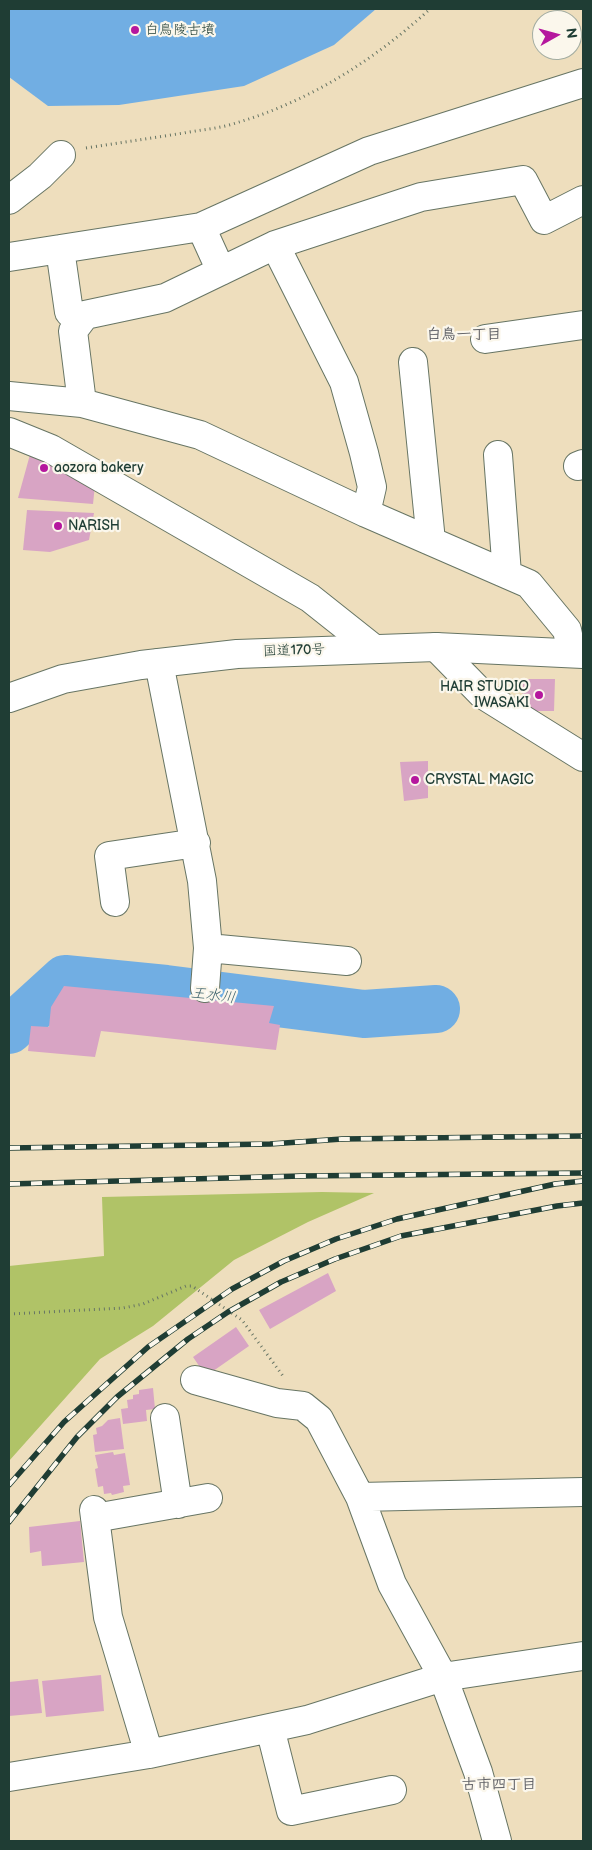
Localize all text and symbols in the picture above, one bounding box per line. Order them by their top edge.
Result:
north arrow [532,10,582,60]
place label: 白鳥陵古墳 [145,22,215,38]
marker: 白鳥陵古墳 [129,24,141,36]
text: N [562,27,580,39]
district label: 白鳥一丁目 [427,326,501,344]
place label: aozora bakery [54,460,144,476]
marker: aozora bakery [38,462,50,474]
place label: NARISH [68,518,120,534]
marker: NARISH [52,520,64,532]
street label: 国道170号 [262,642,326,660]
place label: HAIR STUDIO IWASAKI [440,679,529,712]
marker: HAIR STUDIO IWASAKI [533,689,545,701]
place label: CRYSTAL MAGIC [425,772,534,788]
marker: CRYSTAL MAGIC [409,774,421,786]
water label: 王水川 [190,984,236,1008]
district label: 古市四丁目 [462,1776,536,1794]

